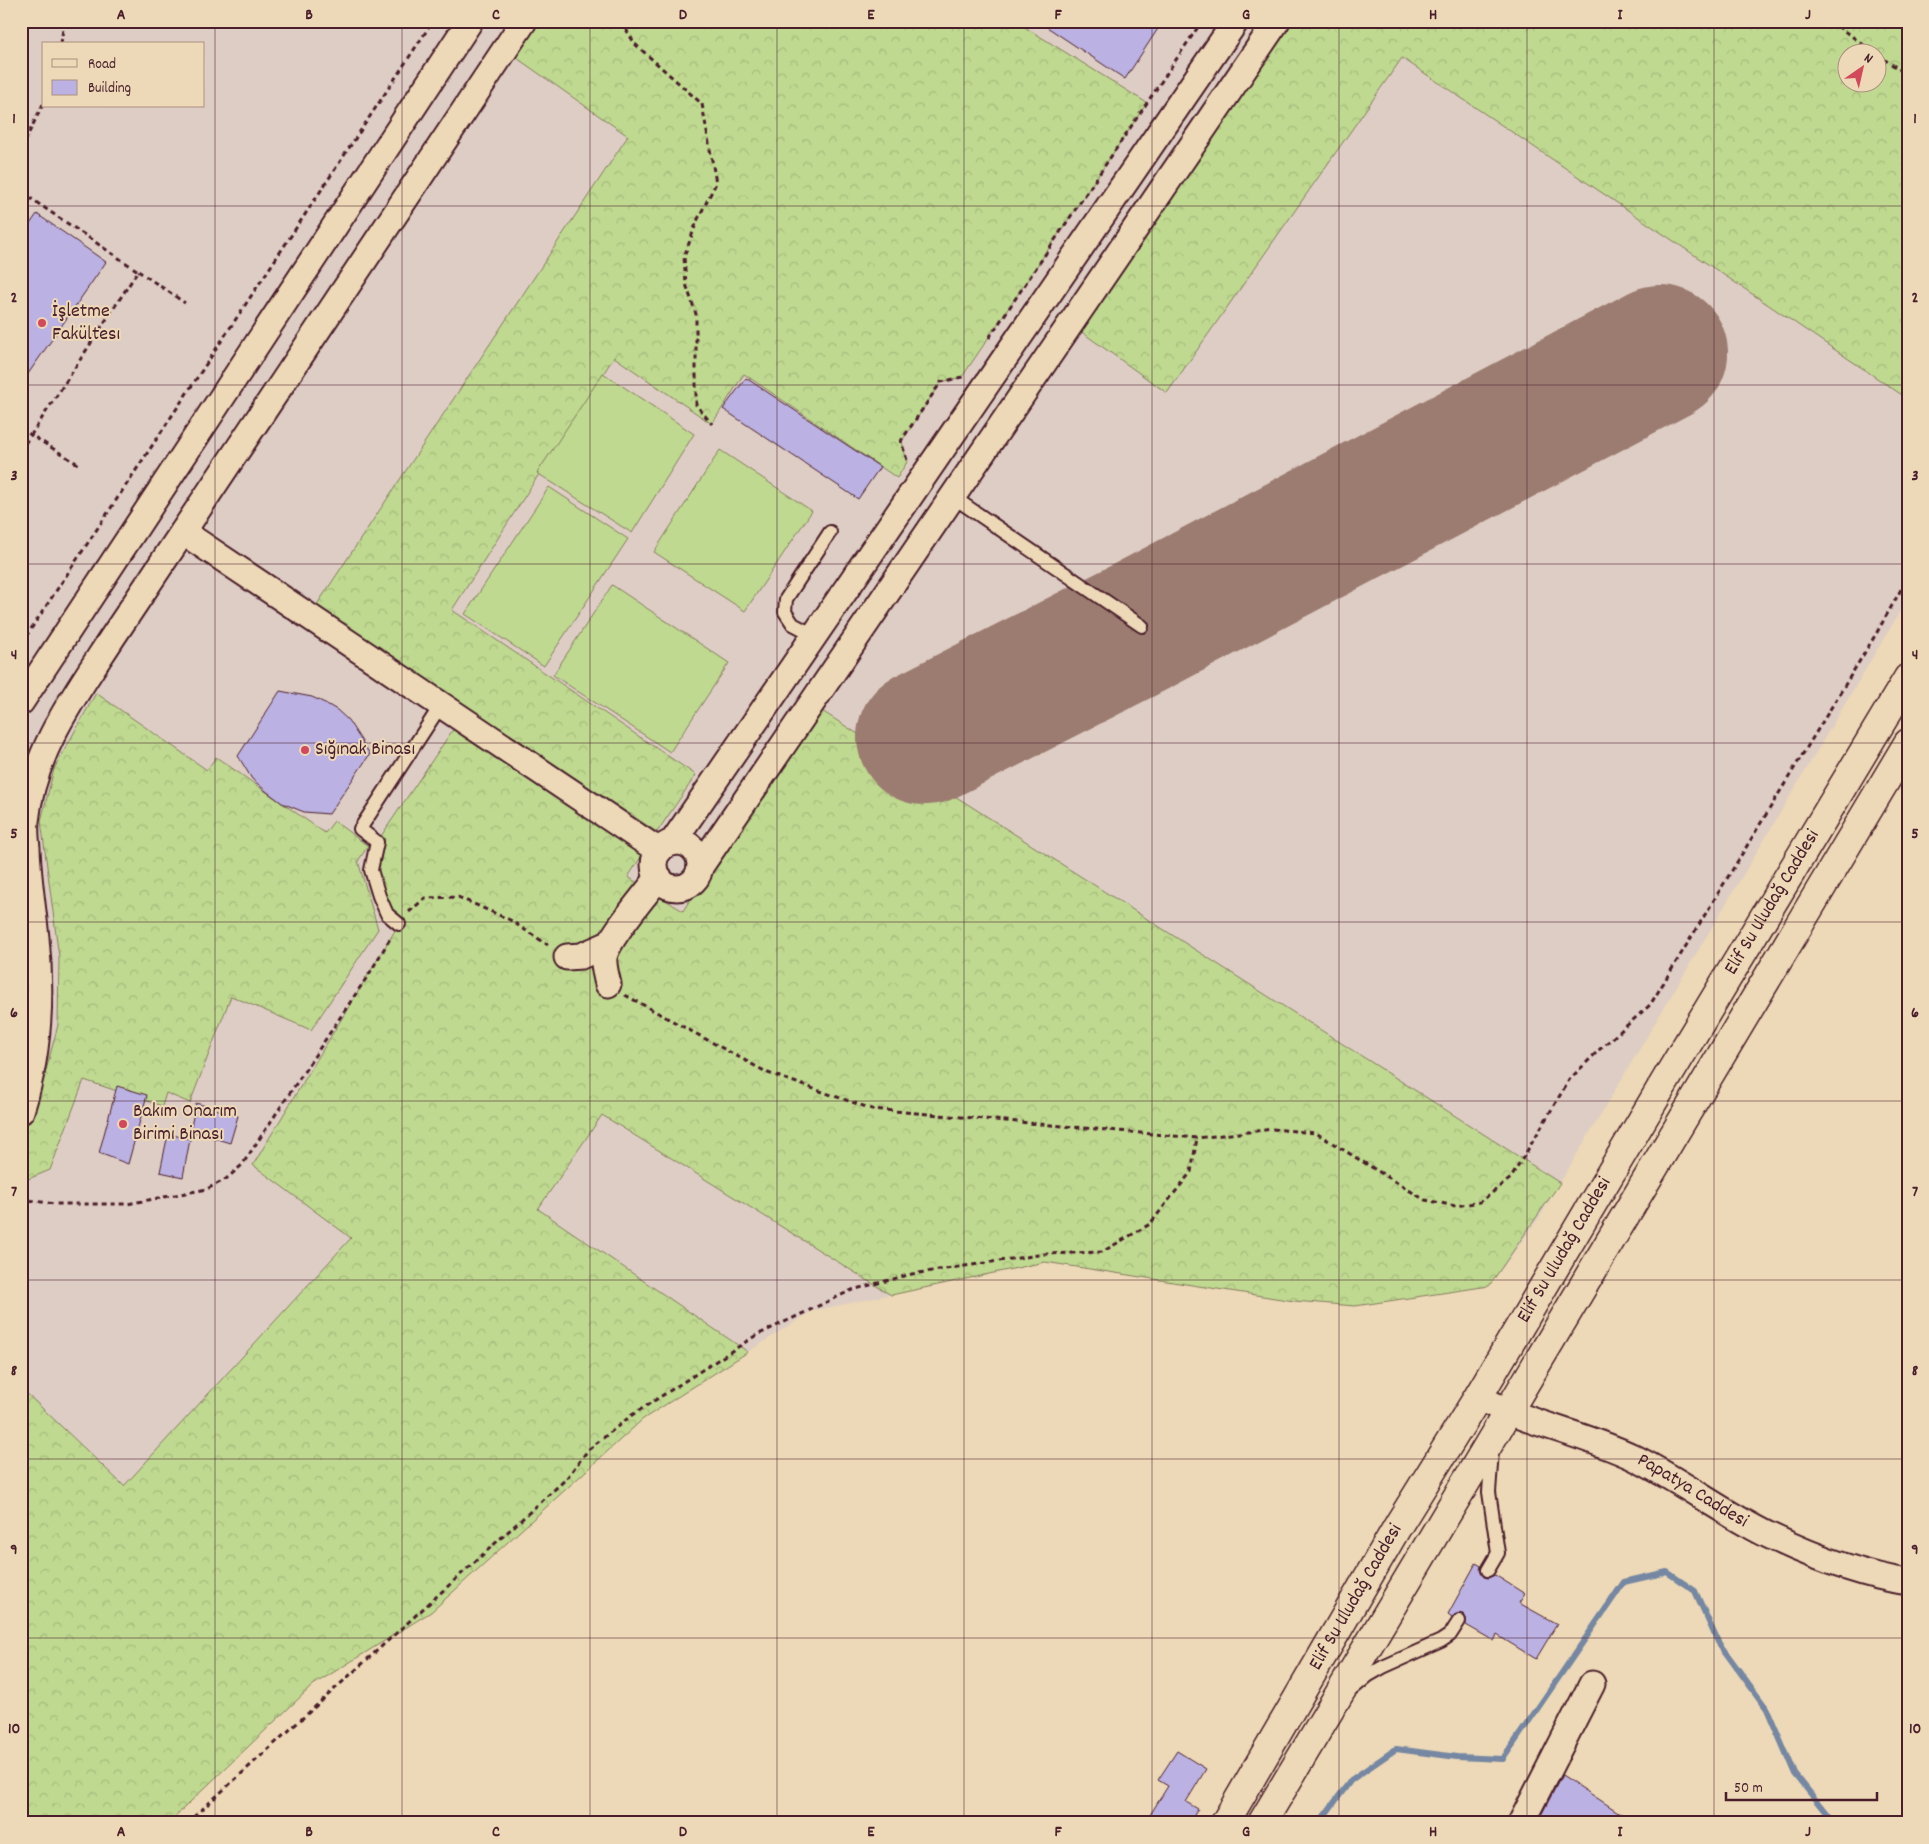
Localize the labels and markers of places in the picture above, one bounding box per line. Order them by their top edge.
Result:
place label: İşletme Fakültesı [52,298,120,349]
marker: İşletme Fakültesı [36,317,48,329]
place label: Sığınak Binası [315,736,415,764]
marker: Sığınak Binası [299,744,311,756]
place label: Bakım Onarım Birimi Binası [133,1098,237,1149]
marker: Bakım Onarım Birimi Binası [117,1118,129,1130]

